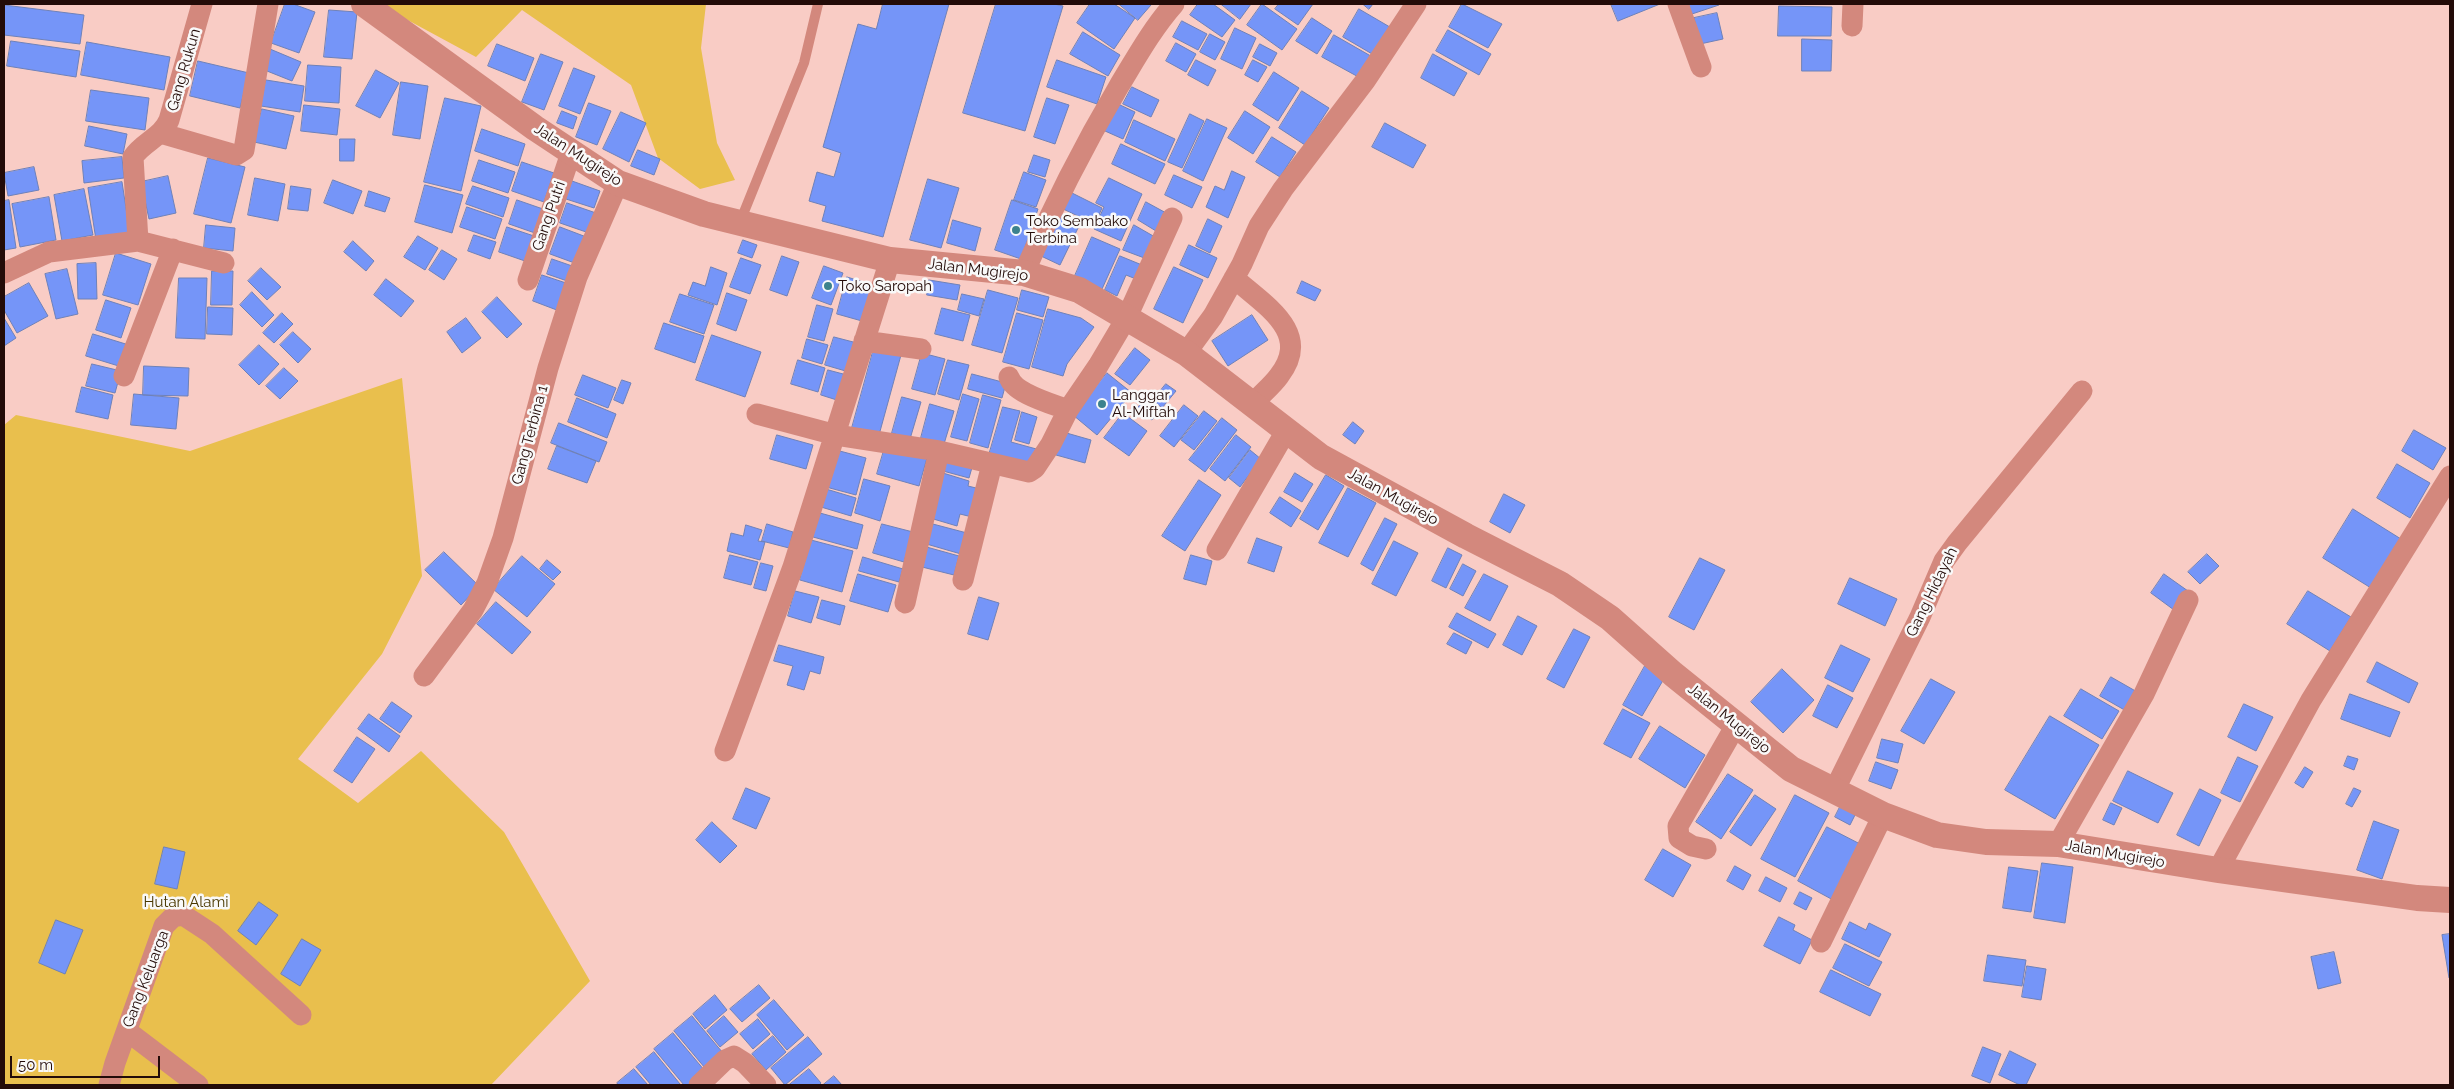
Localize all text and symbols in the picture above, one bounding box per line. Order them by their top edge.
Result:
street label: Gang Rukun [164,27,204,113]
street label: Jalan Mugirejo [531,120,625,190]
street label: Gang Putri [529,179,569,253]
place label: Toko Sembako Terbina [1026,212,1128,247]
marker: Toko Sembako Terbina [1010,224,1022,236]
street label: Jalan Mugirejo [927,255,1029,285]
place label: Toko Saropah [838,277,932,295]
marker: Toko Saropah [822,280,834,292]
street label: Gang Terbina 1 [508,383,552,487]
place label: Langgar Al-Miftah [1112,386,1176,421]
marker: Langgar Al-Miftah [1096,398,1108,410]
street label: Jalan Mugirejo [1345,465,1441,529]
street label: Gang Hidayah [1903,544,1961,640]
street label: Jalan Mugirejo [1684,680,1774,758]
street label: Jalan Mugirejo [2064,836,2166,872]
park label: Hutan Alami [143,893,229,911]
street label: Gang Keluarga [119,928,173,1030]
scale bar [12,1046,162,1078]
text: 50 m [18,1056,53,1074]

